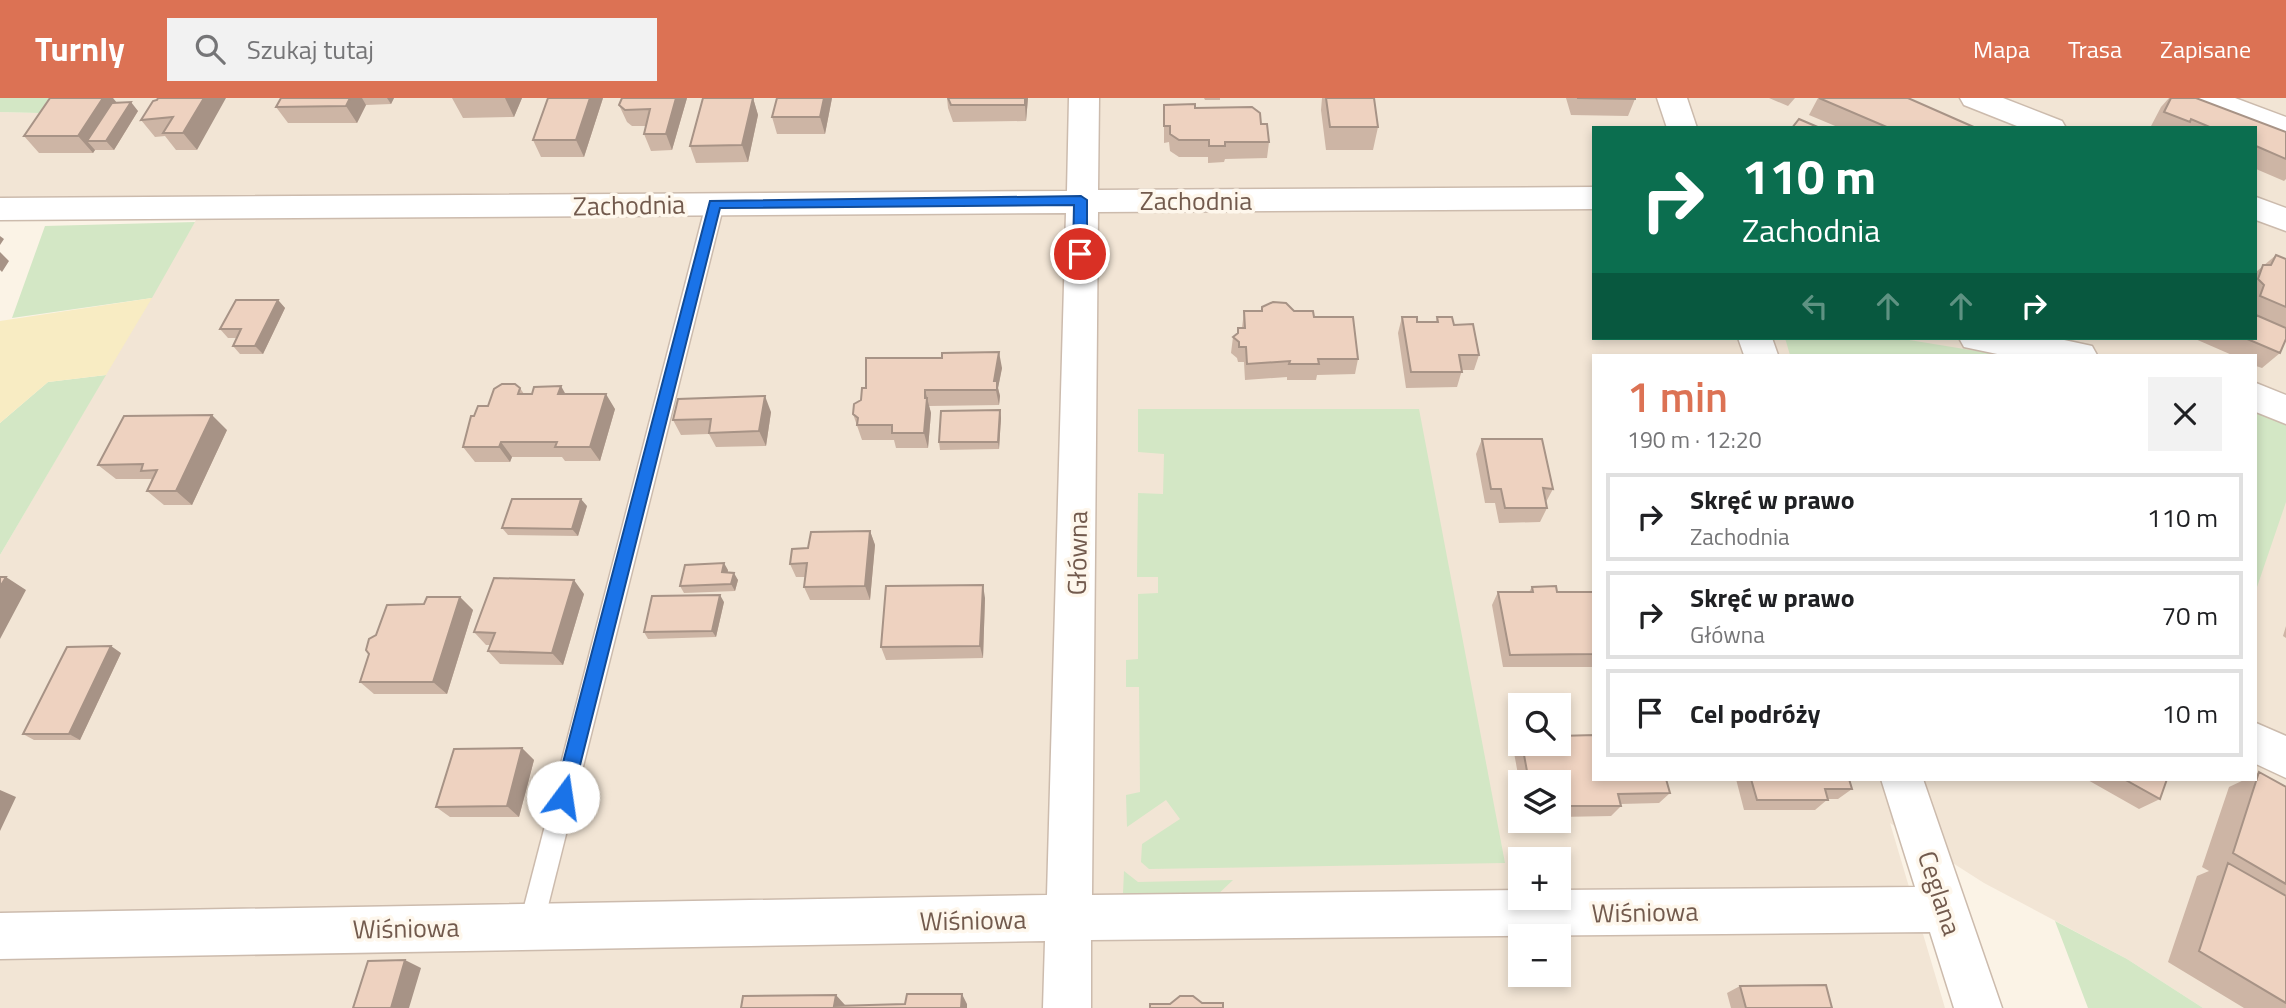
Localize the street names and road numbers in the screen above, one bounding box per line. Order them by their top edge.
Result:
street label: Zachodnia [1140,181,1252,220]
street label: Zachodnia [572,185,686,225]
street label: Główna [1057,510,1097,596]
street label: Ceglana [1908,846,1972,940]
street label: Wiśniowa [1591,892,1699,932]
street label: Wiśniowa [919,900,1027,940]
street label: Wiśniowa [352,908,460,948]

